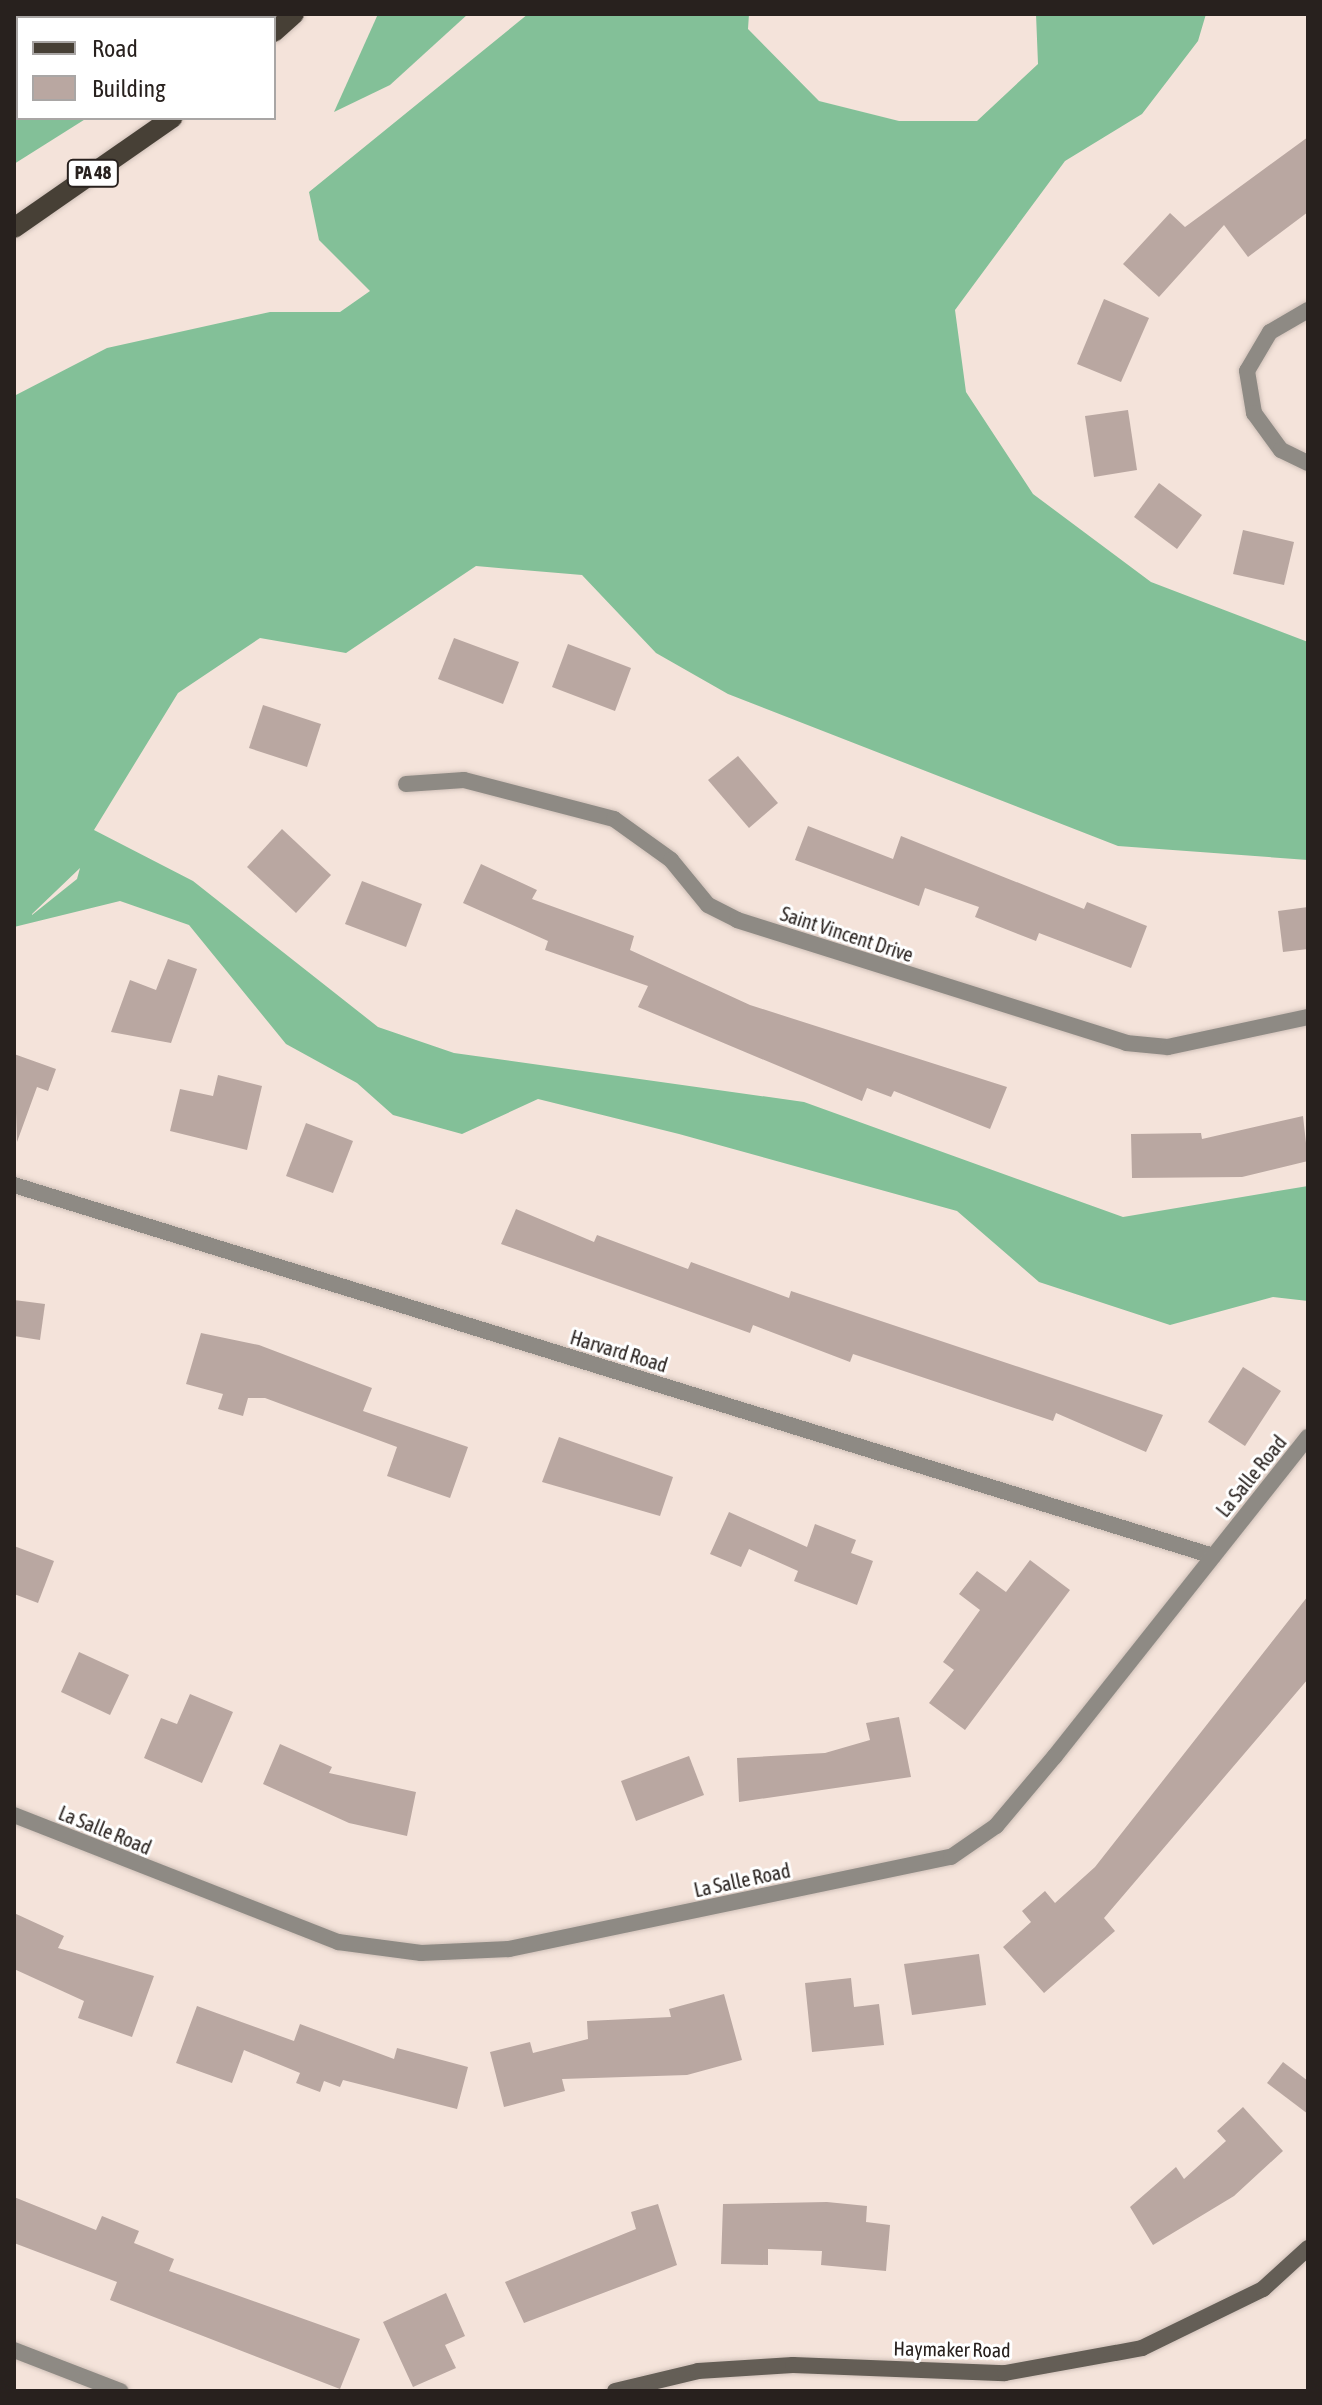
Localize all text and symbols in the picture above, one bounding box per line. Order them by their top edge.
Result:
legend [16,16,276,120]
text: Road [92,35,138,62]
text: Building [92,75,165,102]
road number: PA 48 [65,159,121,187]
street label: Saint Vincent Drive [778,901,916,967]
street label: Harvard Road [567,1325,671,1377]
street label: La Salle Road [1211,1430,1291,1522]
street label: La Salle Road [55,1801,155,1859]
street label: La Salle Road [692,1858,792,1902]
street label: Haymaker Road [893,2336,1011,2362]

